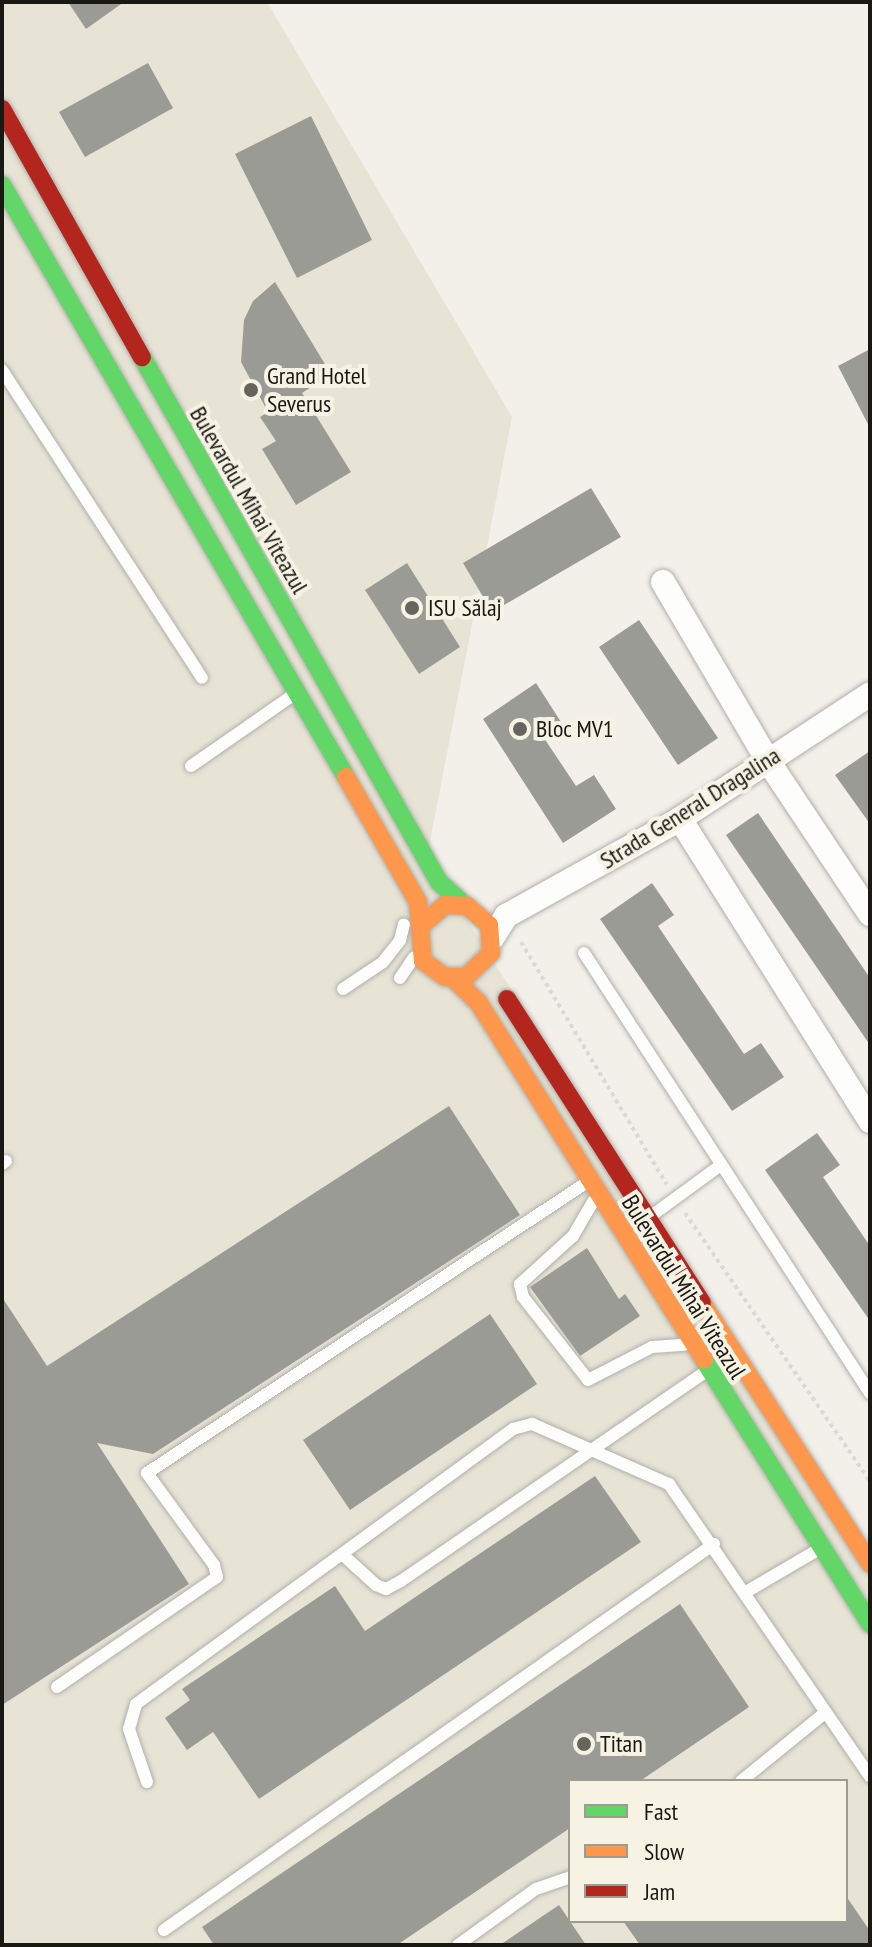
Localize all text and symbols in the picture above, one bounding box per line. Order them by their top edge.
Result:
place label: Grand Hotel Severus [267,362,366,418]
marker: Grand Hotel Severus [242,381,260,399]
street label: Bulevardul Mihai Viteazul [184,401,314,599]
place label: ISU Sălaj [428,594,502,622]
marker: ISU Sălaj [403,599,421,617]
place label: Bloc MV1 [536,715,614,743]
marker: Bloc MV1 [511,720,529,738]
street label: Strada General Dragalina [595,741,785,875]
street label: Bulevardul Mihai Viteazul [616,1190,752,1384]
place label: Titan [600,1730,643,1758]
marker: Titan [575,1735,593,1753]
legend [568,1779,848,1923]
text: Fast [644,1796,678,1827]
text: Slow [644,1836,684,1867]
text: Jam [644,1876,675,1907]

